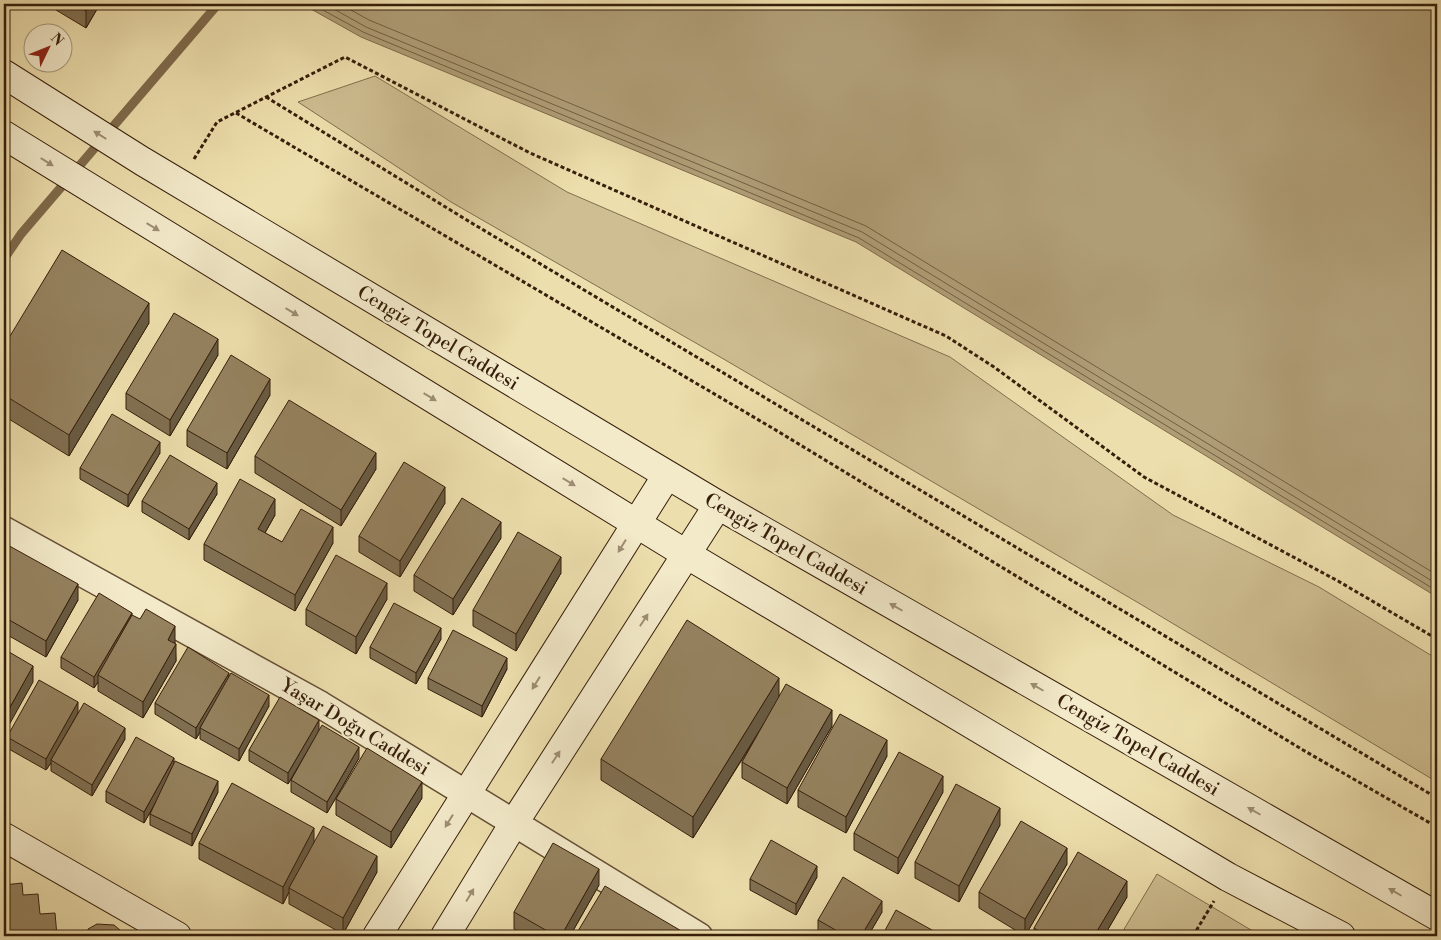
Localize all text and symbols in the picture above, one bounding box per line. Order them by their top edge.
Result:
north arrow [22,22,72,72]
text: N [46,30,67,50]
one-way arrow [94,131,107,140]
one-way arrow [40,157,53,166]
one-way arrow [147,223,160,232]
street label: Cengiz Topel Caddesi [353,280,523,396]
one-way arrow [285,308,298,317]
one-way arrow [424,392,437,401]
one-way arrow [563,477,576,486]
street label: Cengiz Topel Caddesi [700,488,872,600]
one-way arrow [618,539,627,552]
one-way arrow [889,602,902,611]
one-way arrow [639,613,649,626]
street label: Yaşar Doğu Caddesi [275,673,434,781]
one-way arrow [531,676,540,690]
one-way arrow [1030,683,1043,692]
street label: Cengiz Topel Caddesi [1052,689,1224,801]
one-way arrow [551,750,561,763]
one-way arrow [1247,807,1260,816]
one-way arrow [444,814,454,827]
one-way arrow [466,888,475,901]
one-way arrow [1388,888,1402,896]

